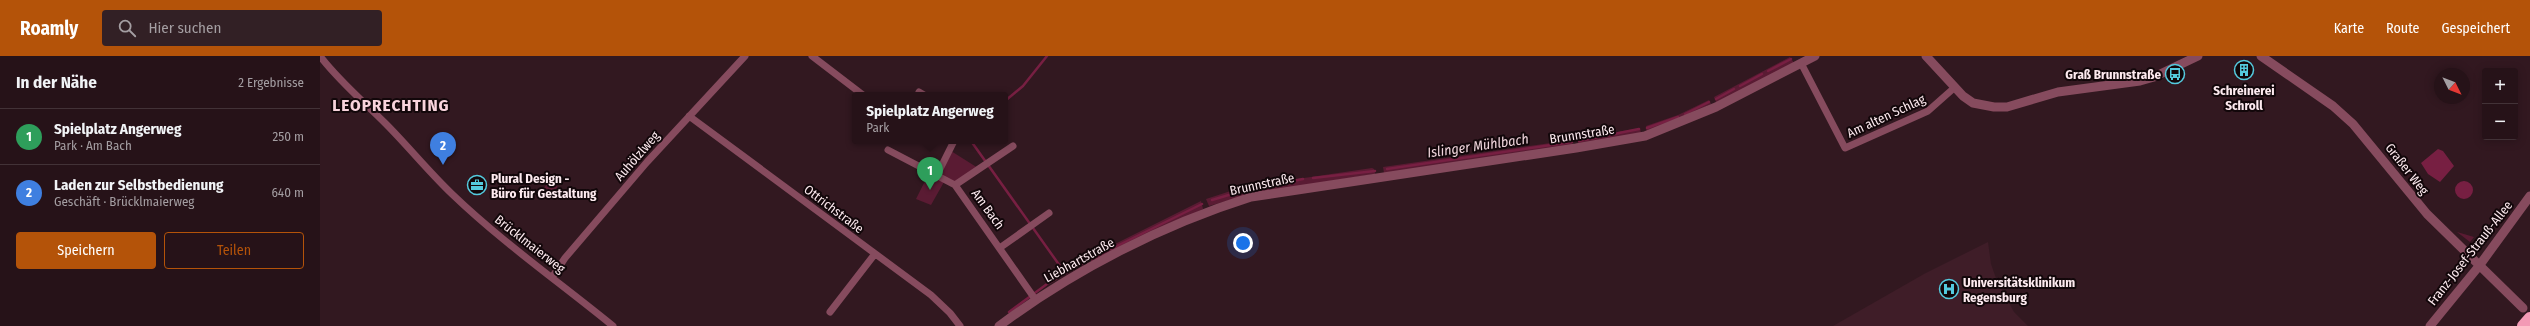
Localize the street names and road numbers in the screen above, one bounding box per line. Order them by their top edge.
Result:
street label: Am alten Schlag [1845,91,1928,141]
street label: Brunnstraße [1548,121,1616,147]
street label: Auhölzlweg [611,128,663,184]
street label: Graßer Weg [2382,140,2432,198]
street label: Brunnstraße [1228,170,1296,198]
street label: Ottrichstraße [801,182,867,236]
street label: Am Bach [968,186,1008,232]
street label: Franz-Josef-Strauß-Allee [2425,198,2515,308]
street label: Brücklmaierweg [492,212,569,277]
street label: Liebhartstraße [1041,235,1117,285]

